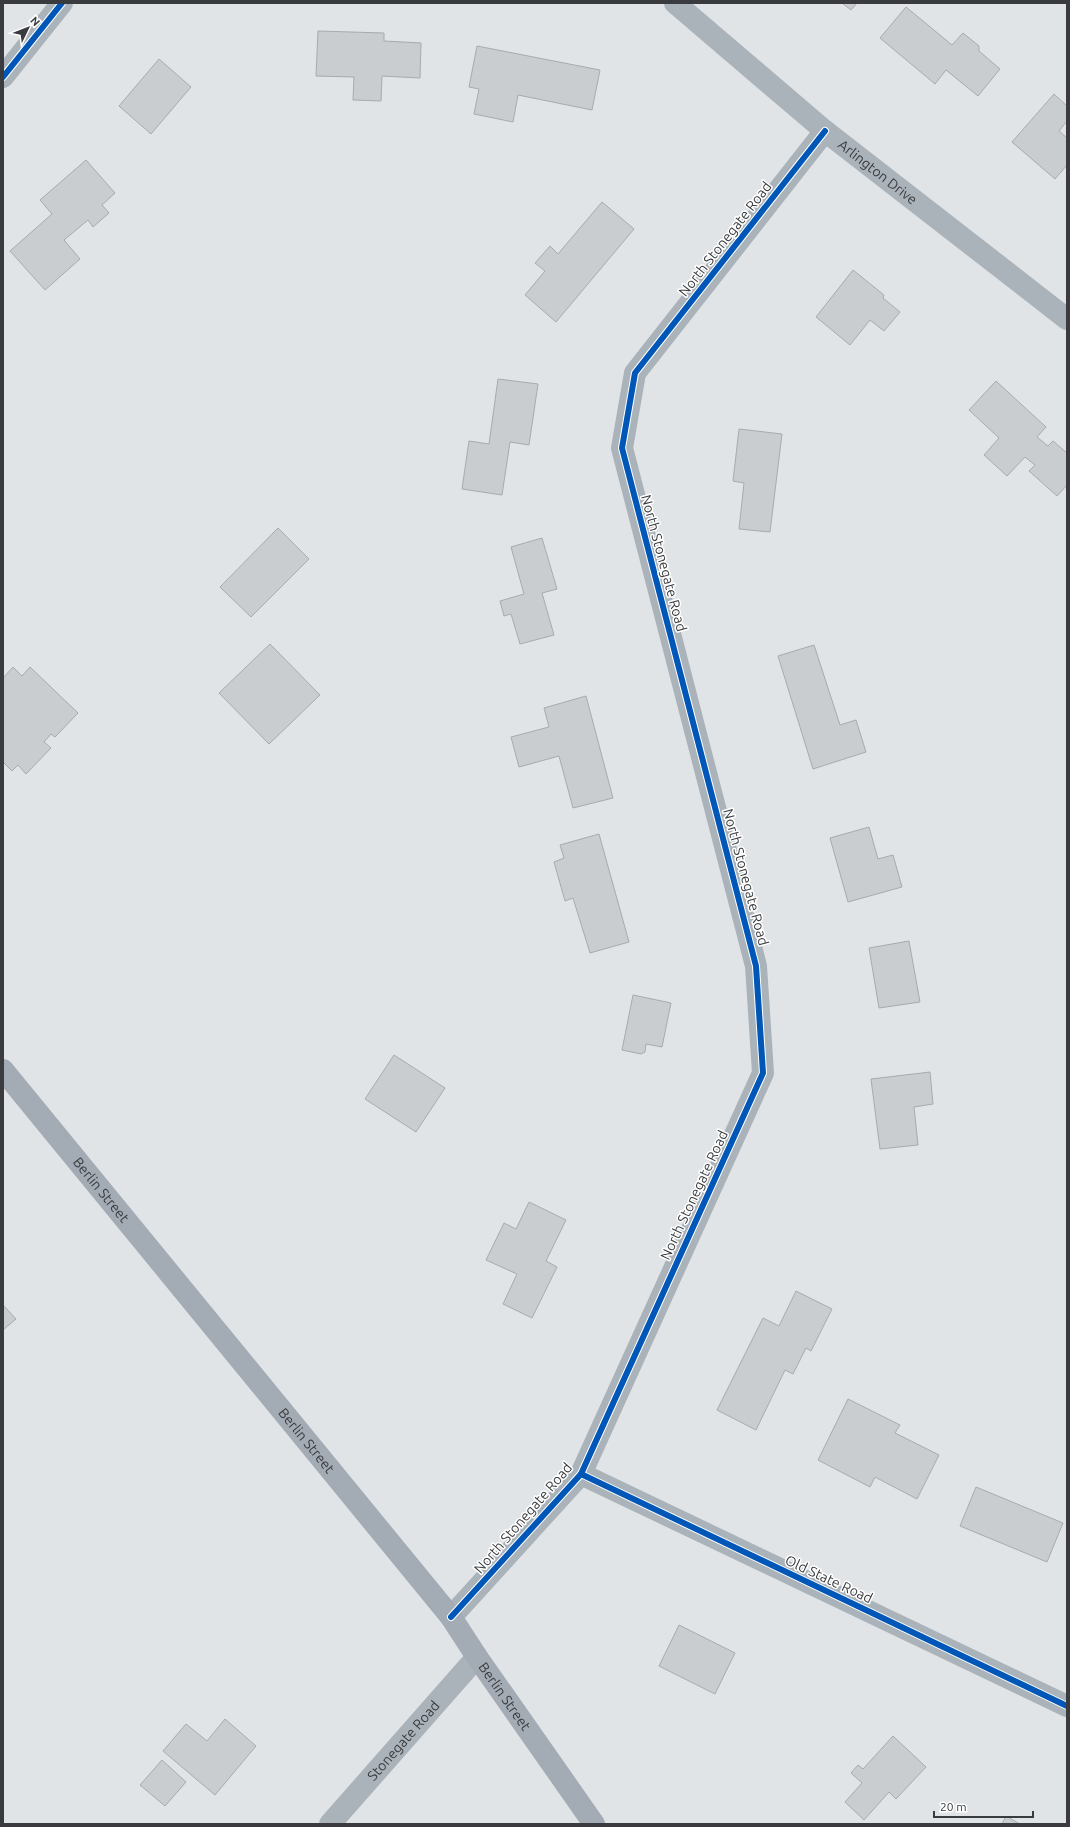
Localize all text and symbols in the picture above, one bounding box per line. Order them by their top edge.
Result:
north arrow [8,8,48,48]
text: N [28,14,43,28]
street label: Arlington Drive [835,136,920,208]
street label: North Stonegate Road [675,179,775,299]
street label: North Stonegate Road [638,493,690,633]
street label: North Stonegate Road [720,807,772,947]
street label: North Stonegate Road [657,1128,731,1262]
street label: Berlin Street [70,1154,133,1226]
street label: Berlin Street [275,1405,338,1477]
street label: North Stonegate Road [471,1460,575,1576]
street label: Old State Road [783,1552,875,1606]
street label: Berlin Street [475,1659,534,1734]
street label: Stonegate Road [364,1698,443,1784]
scale bar [934,1793,1033,1819]
text: 20 m [940,1800,967,1813]

